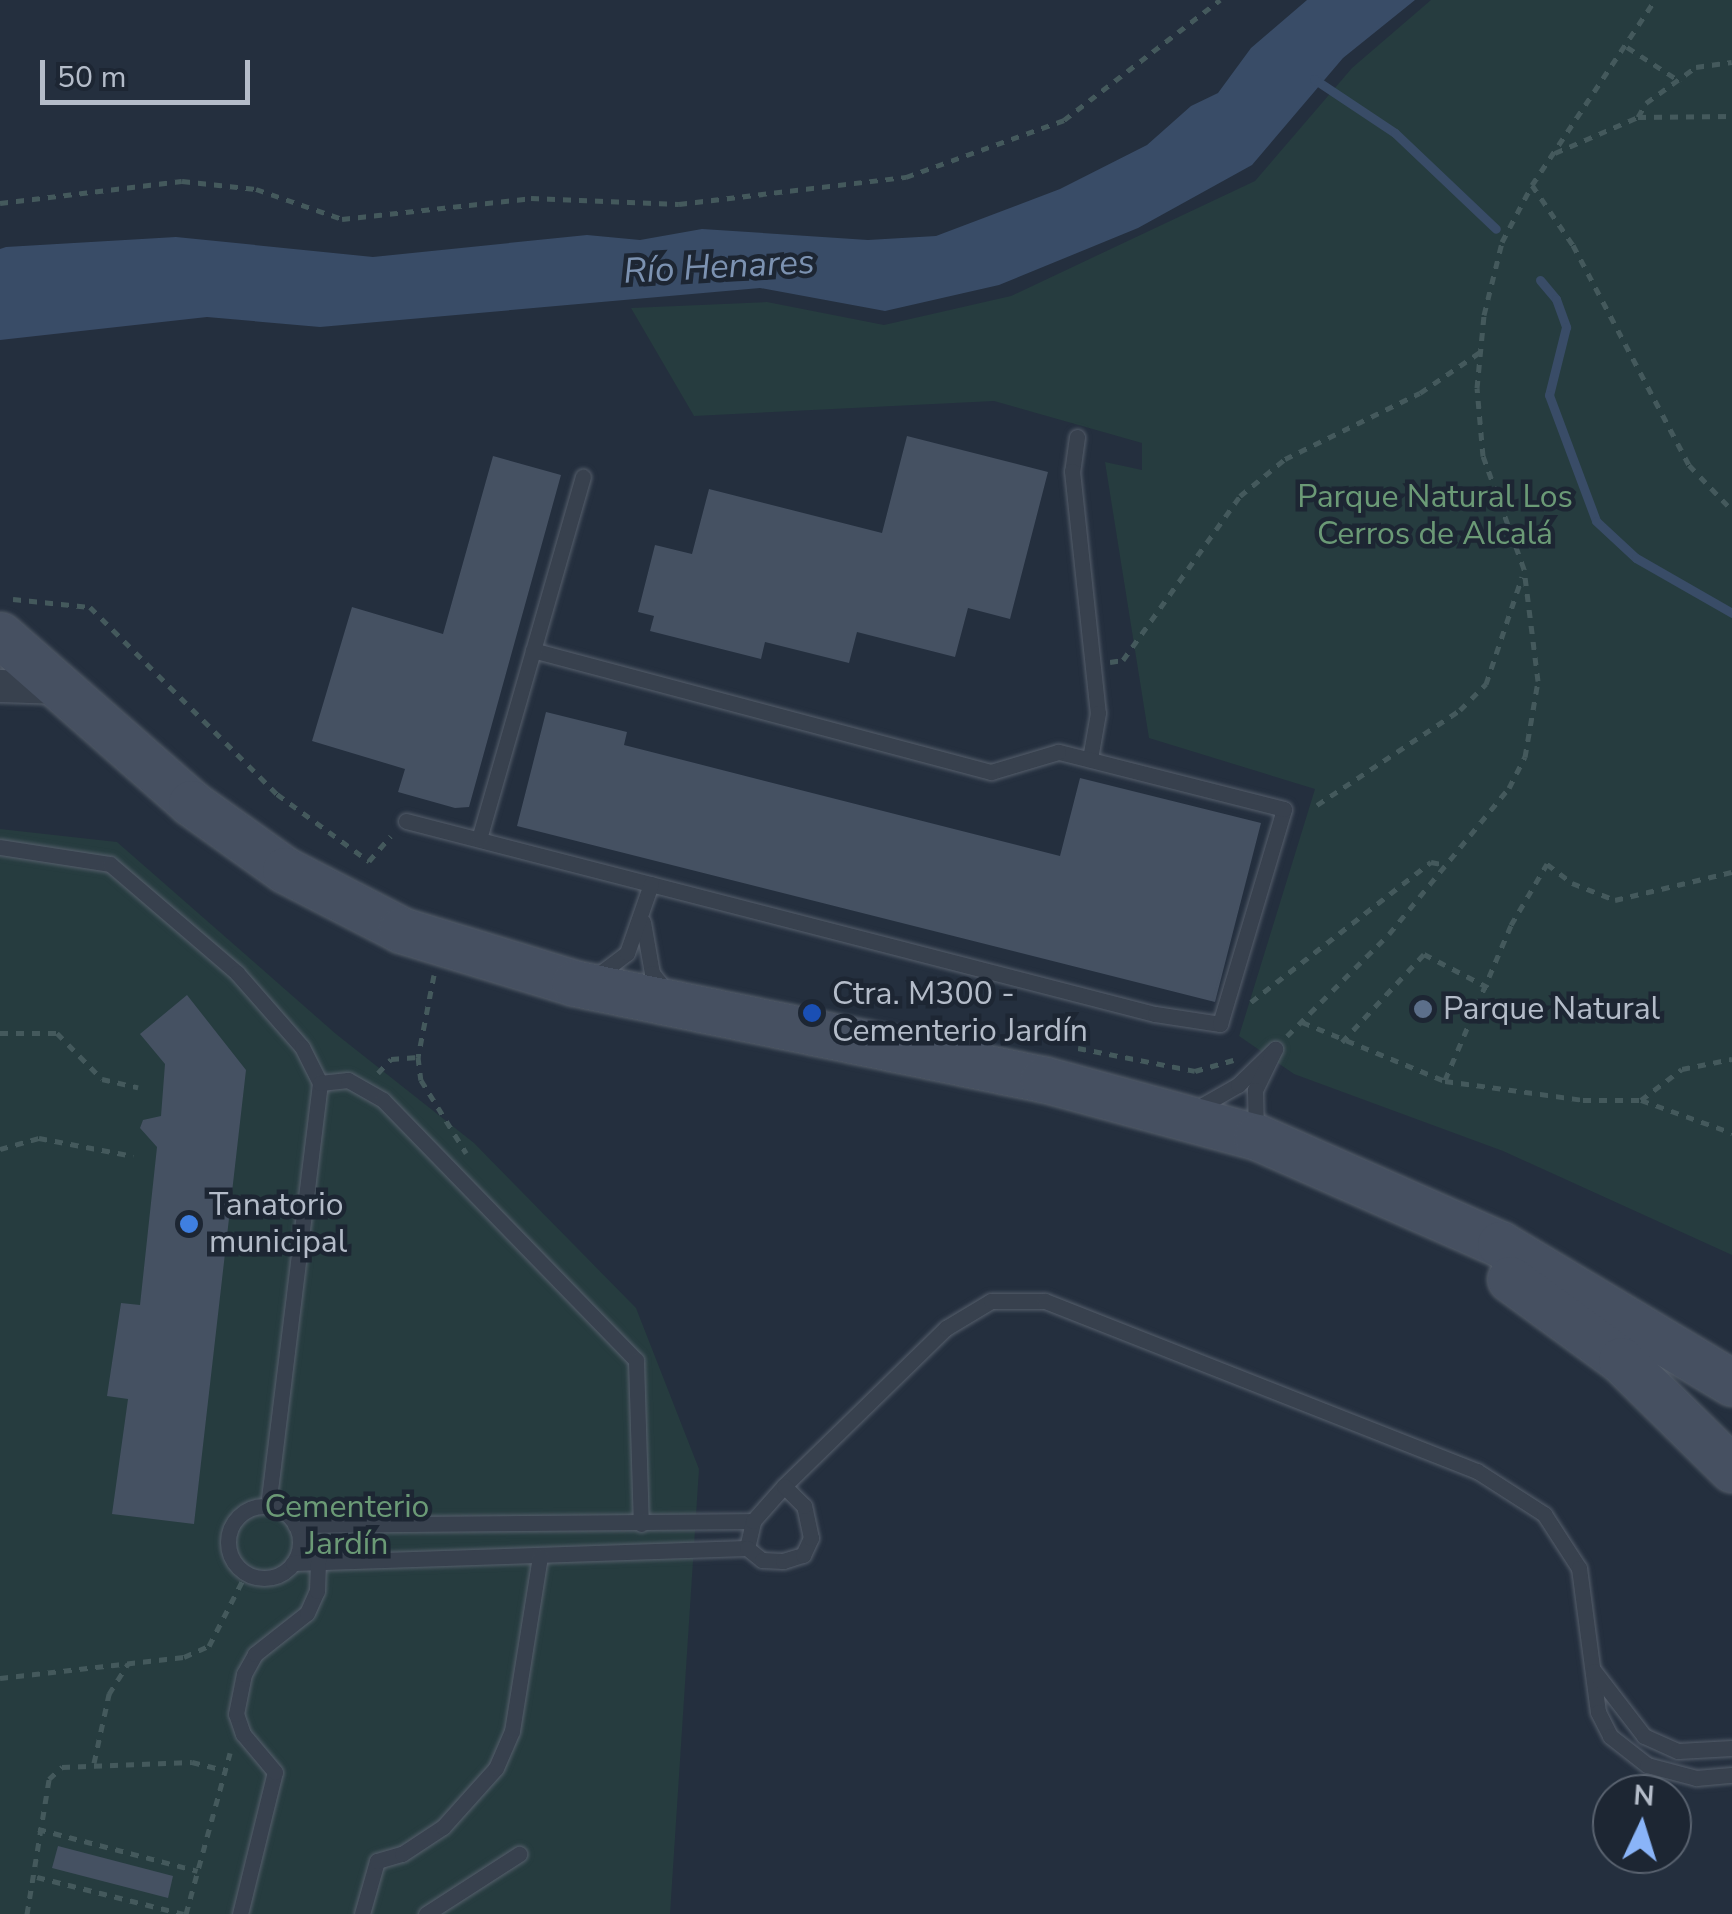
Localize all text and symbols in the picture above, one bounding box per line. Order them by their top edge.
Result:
scale bar [45,40,255,102]
text: 50 m [57,57,126,98]
water label: Río Henares [622,241,816,293]
park label: Parque Natural Los Cerros de Alcalá [1297,479,1573,554]
place label: Ctra. M300 - Cementerio Jardín [832,976,1088,1051]
place label: Parque Natural [1443,990,1660,1028]
marker: Parque Natural [1412,998,1434,1020]
marker: Ctra. M300 - Cementerio Jardín [801,1002,823,1024]
place label: Tanatorio municipal [209,1187,347,1262]
marker: Tanatorio municipal [178,1213,200,1235]
park label: Cementerio Jardín [265,1489,429,1564]
north arrow [1592,1774,1692,1874]
text: N [1632,1776,1656,1816]

